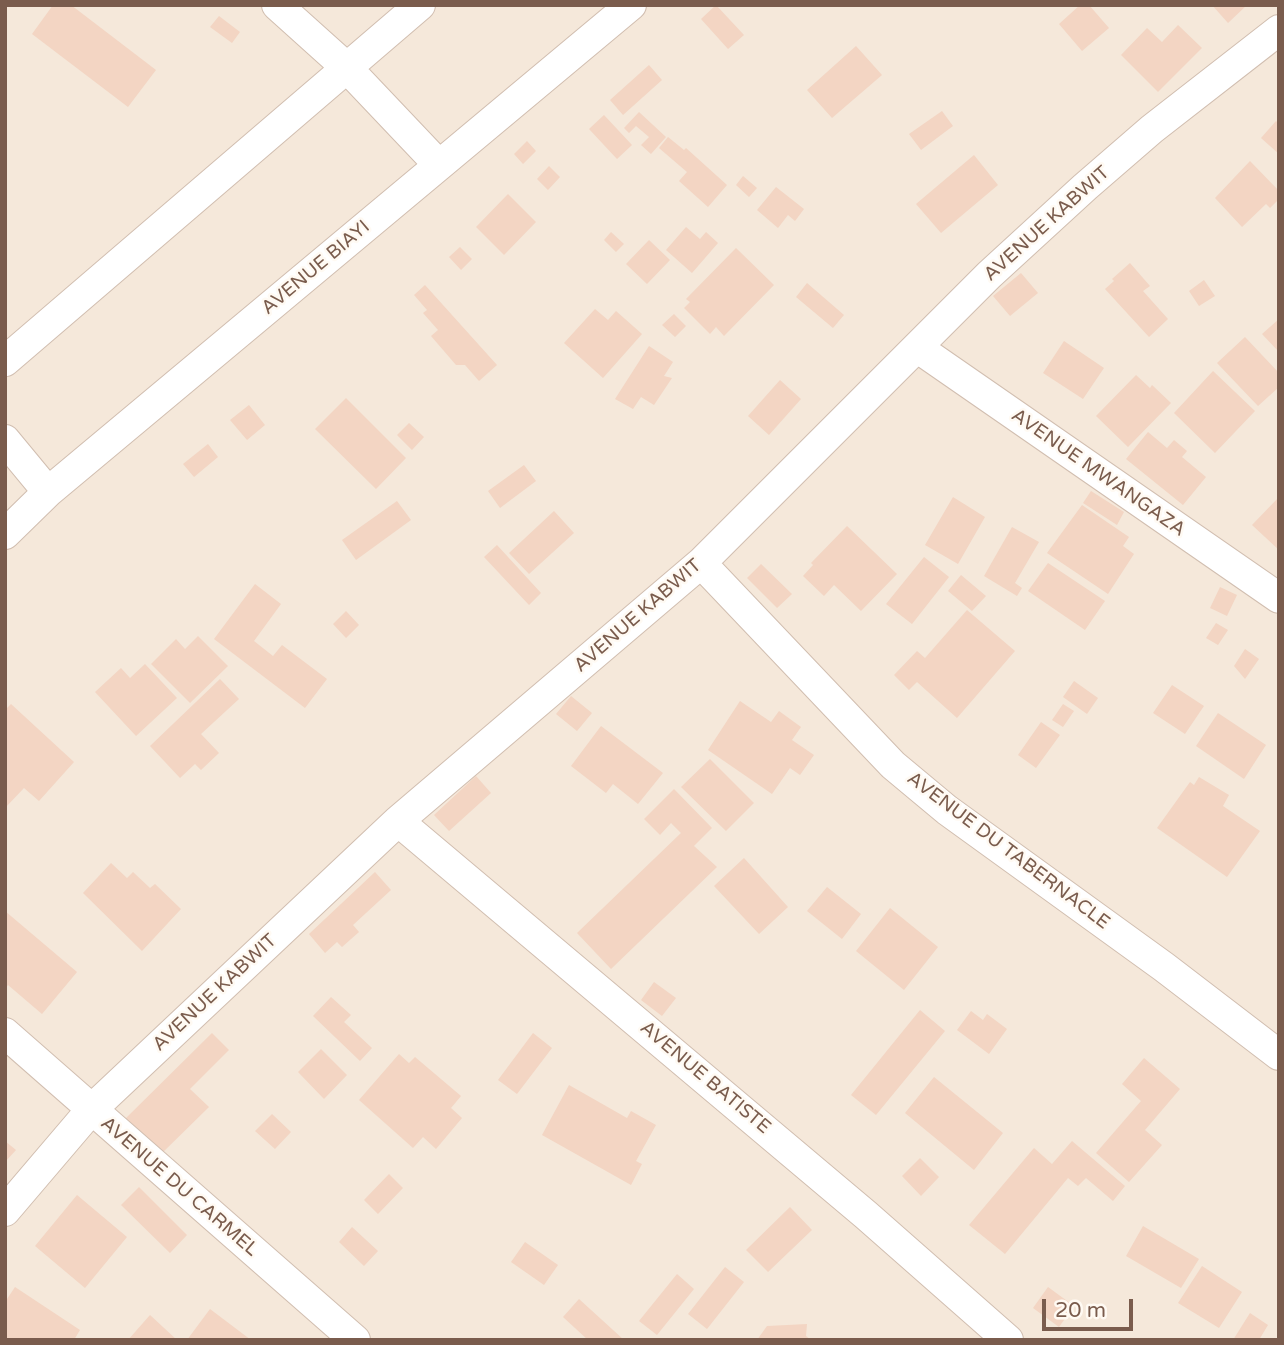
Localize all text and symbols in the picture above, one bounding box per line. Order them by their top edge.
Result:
street label: AVENUE KABWIT [979,162,1115,286]
street label: AVENUE BIAYI [257,216,375,320]
street label: AVENUE MWANGAZA [1007,404,1189,542]
street label: AVENUE KABWIT [570,555,706,677]
street label: AVENUE DU TABERNACLE [902,767,1114,935]
street label: AVENUE KABWIT [148,930,282,1056]
street label: AVENUE BATISTE [635,1017,775,1139]
street label: AVENUE DU CARMEL [96,1112,262,1262]
scale bar [1046,1286,1137,1330]
text: 20 m [1055,1298,1106,1323]

